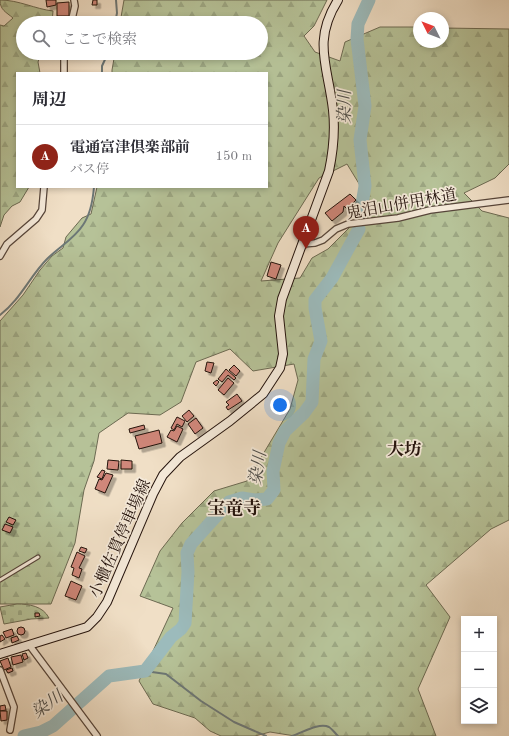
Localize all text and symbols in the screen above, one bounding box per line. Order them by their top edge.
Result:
north arrow [413,12,449,48]
search box [16,16,268,60]
icon: search [30,27,52,49]
text: ここで検索 [62,33,137,48]
water label: 染川 [335,88,354,124]
text: 周辺 [32,92,66,109]
text: 電通富津倶楽部前 [70,141,190,156]
text: A [40,150,50,163]
text: 150 m [215,150,252,163]
text: バス停 [70,163,109,176]
street label: 鬼泪山併用林道 [344,185,458,223]
pin: A [293,216,319,249]
your location [270,395,290,415]
district label: 大坊 [387,440,422,459]
water label: 染川 [245,448,270,486]
street label: 小櫃佐貫停車場線 [86,476,154,601]
district label: 宝竜寺 [207,498,261,518]
map controls [461,616,497,724]
button: + [461,616,497,652]
button: − [461,652,497,688]
water label: 染川 [28,686,68,722]
button: layers [461,688,497,724]

